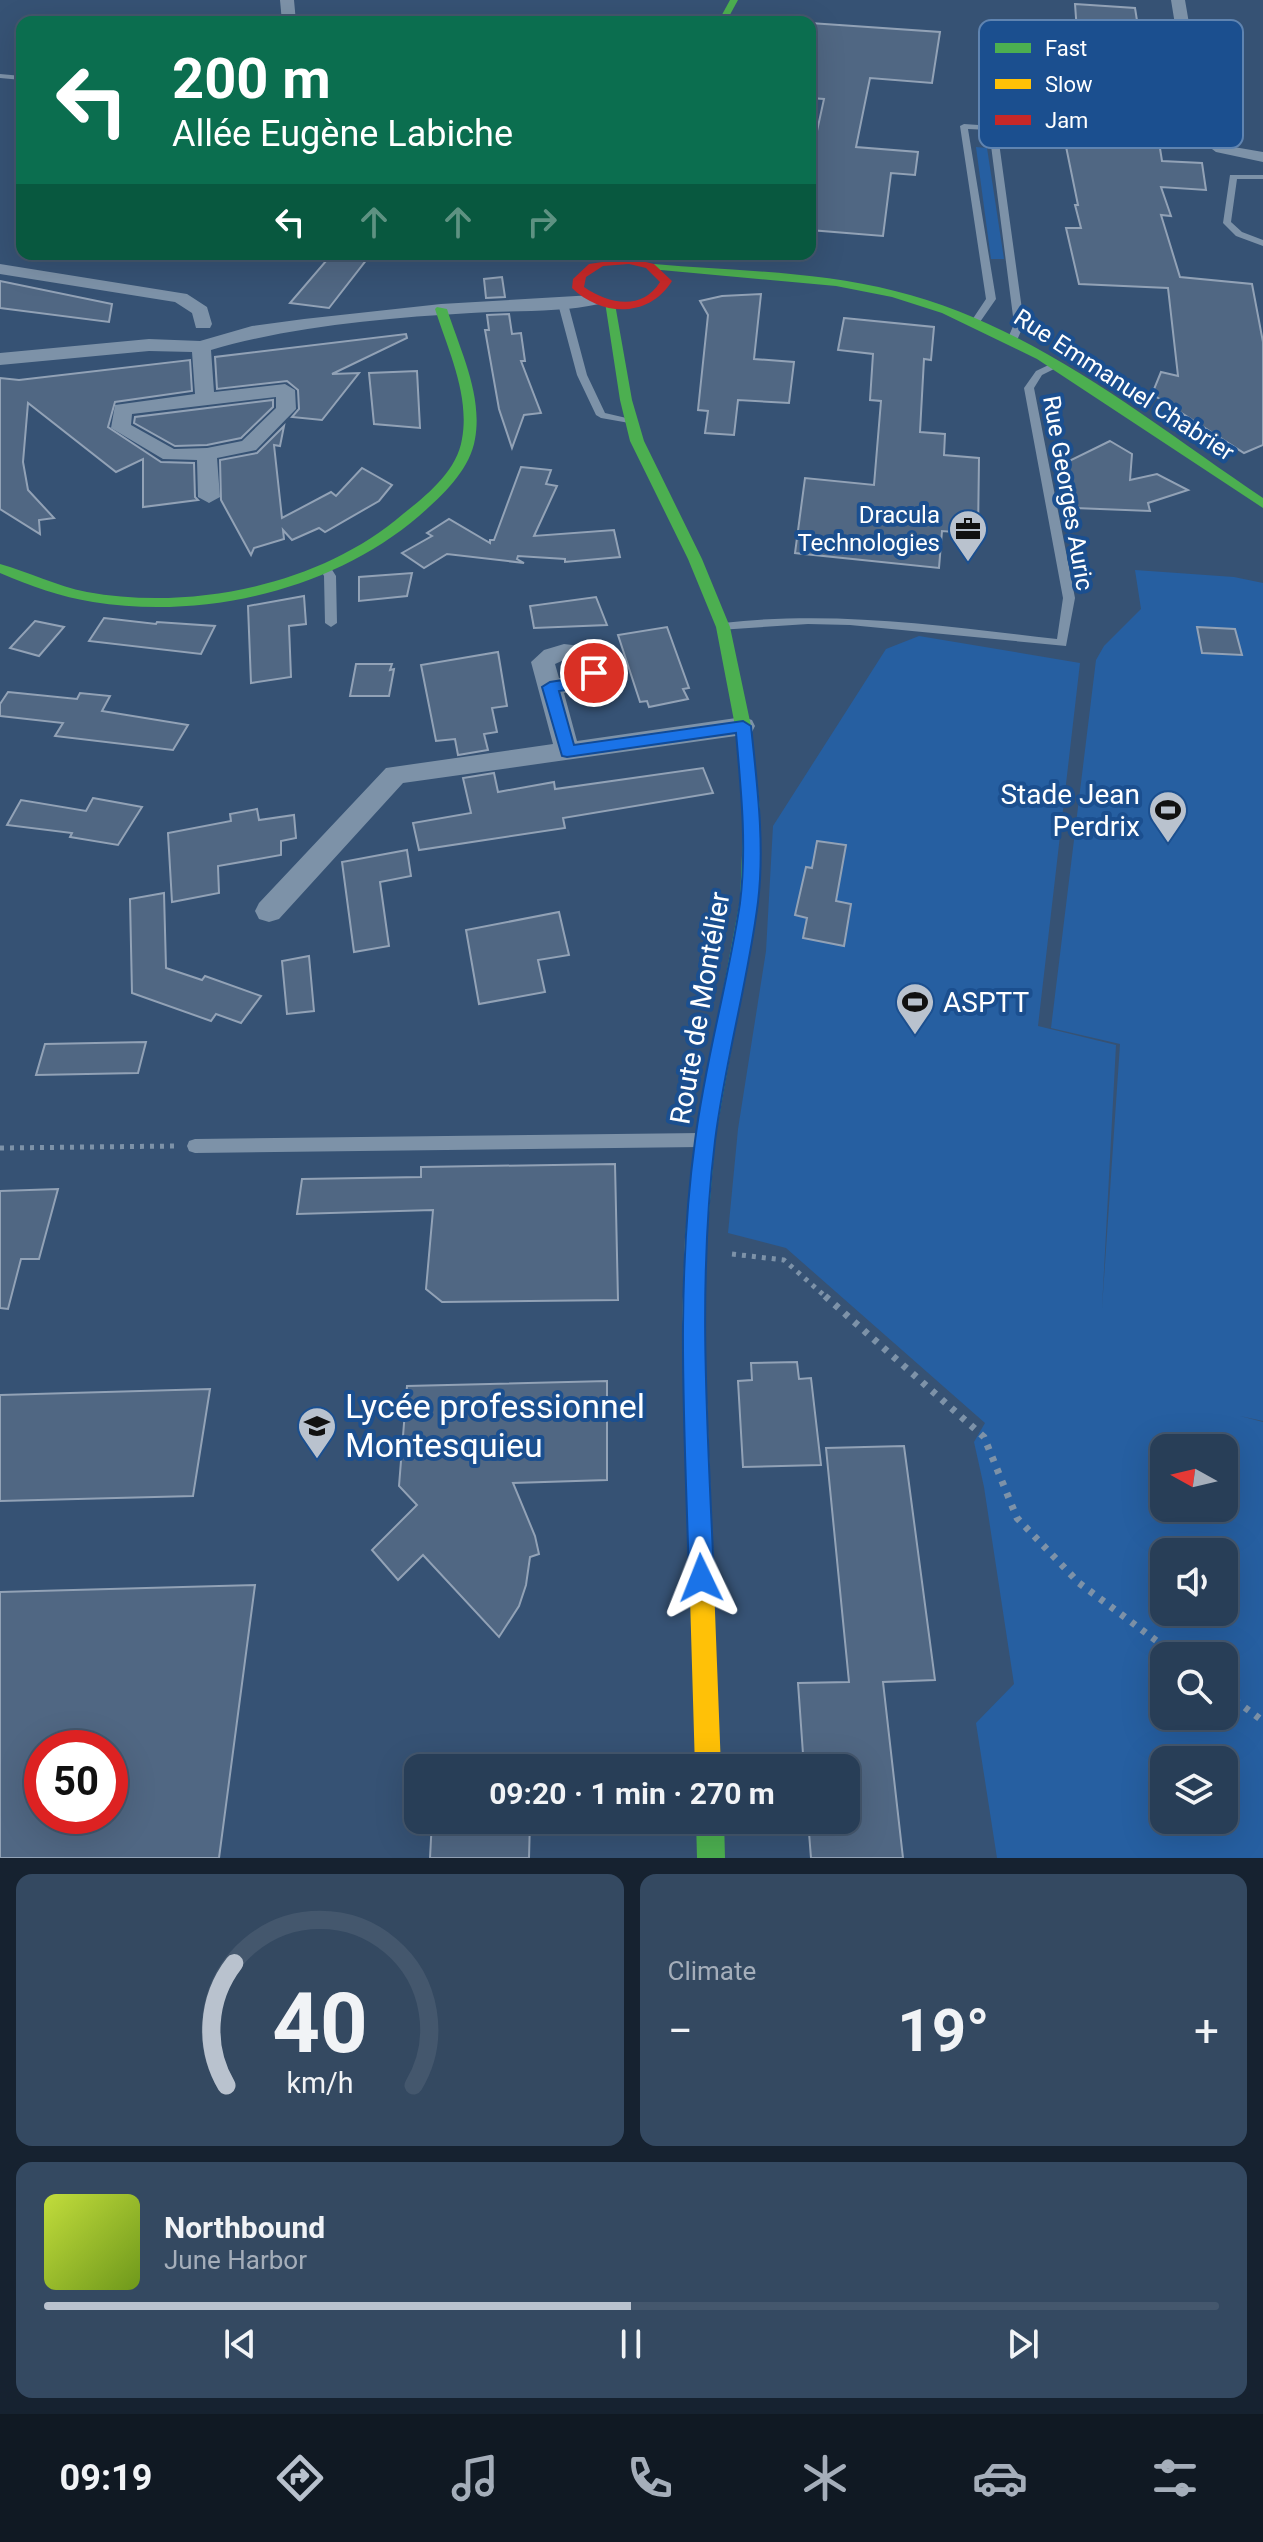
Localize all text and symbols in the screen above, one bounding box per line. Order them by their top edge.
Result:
legend [979,20,1243,148]
text: Fast [1045,36,1087,61]
text: 200 m [172,46,331,112]
icon: left [40,48,144,152]
text: Slow [1045,72,1093,97]
text: Jam [1045,108,1088,133]
text: Allée Eugène Labiche [172,113,513,155]
icon: left [268,200,312,244]
icon: ahead [352,200,396,244]
icon: ahead [436,200,480,244]
icon: right [520,200,564,244]
street label: Rue Emmanuel Chabrier [1009,303,1239,467]
street label: Rue Georges Auric [1037,393,1099,593]
place label: Dracula Technologies [797,501,940,557]
office icon: Dracula Technologies [947,508,989,563]
pin [560,639,628,707]
icon: arrive [572,651,616,695]
place label: Stade Jean Perdrix [1000,778,1140,843]
sports icon: Stade Jean Perdrix [1147,789,1189,844]
street label: Route de Montélier [663,889,737,1127]
sports icon: ASPTT [894,981,936,1036]
place label: ASPTT [943,986,1029,1019]
place label: Lycée professionnel Montesquieu [345,1386,645,1465]
school or university icon: Lycée professionnel Montesquieu [296,1405,338,1460]
north arrow [1150,1434,1238,1522]
map controls [1150,1434,1238,1834]
position arrow [659,1536,743,1620]
button: sound [1150,1538,1238,1626]
button: search [1150,1642,1238,1730]
speed limit sign: 50 [24,1730,128,1834]
button: layers [1150,1746,1238,1834]
text: 09:20 · 1 min · 270 m [489,1776,775,1811]
text: Climate [668,1956,756,1986]
text: 40 [272,1975,367,2072]
text: 19° [897,1995,989,2066]
text: − [668,2005,693,2057]
text: + [1194,2005,1219,2057]
text: km/h [286,2066,353,2100]
text: Northbound [164,2210,325,2245]
text: June Harbor [164,2245,307,2275]
icon: previous [218,2322,262,2366]
icon: pause [609,2322,653,2366]
icon: next [1001,2322,1045,2366]
icon: directions [272,2450,328,2506]
icon: music [447,2450,503,2506]
icon: phone [622,2450,678,2506]
icon: climate [797,2450,853,2506]
icon: car [972,2450,1028,2506]
icon: filters [1147,2450,1203,2506]
text: 09:19 [60,2457,152,2499]

